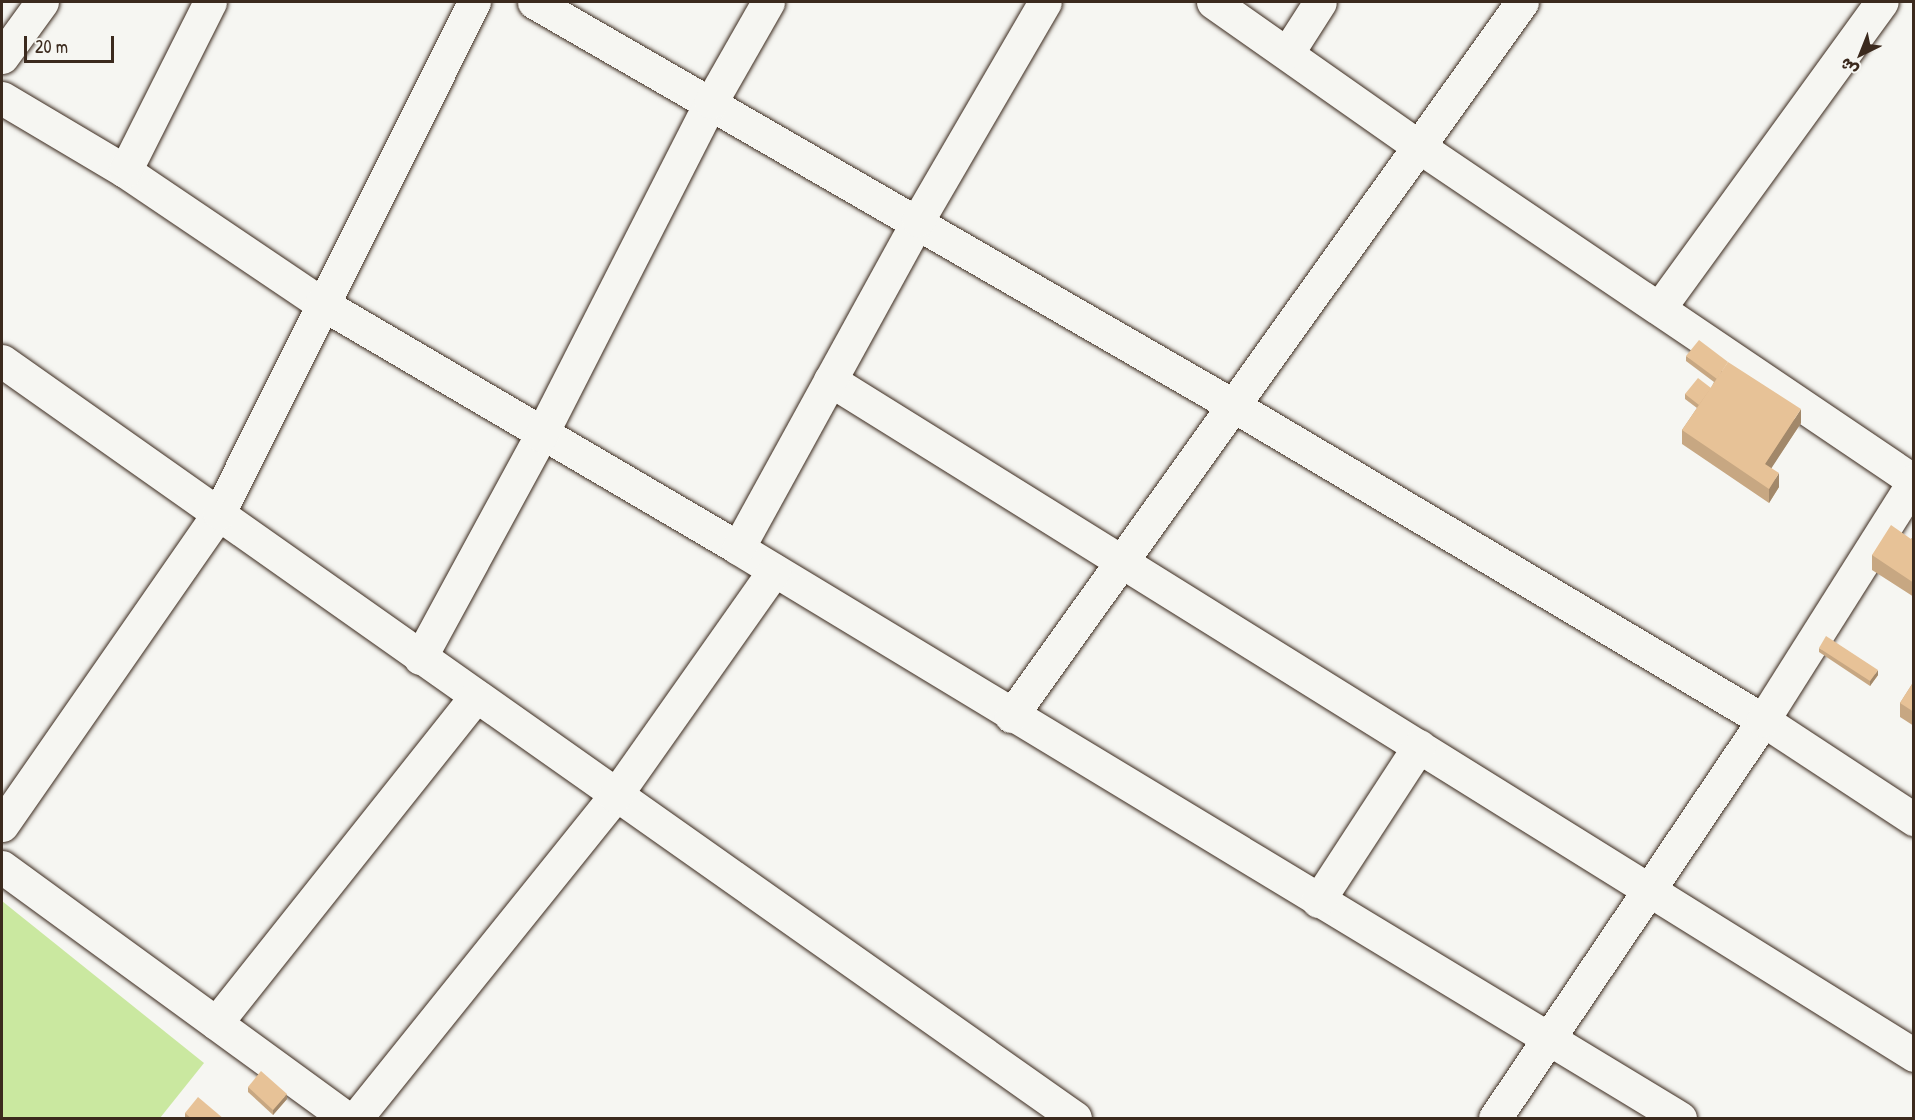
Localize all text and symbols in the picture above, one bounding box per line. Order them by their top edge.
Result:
scale bar [27,24,117,62]
north arrow [1831,24,1891,84]
text: 20 m [35,34,68,59]
text: ش [1835,53,1863,81]

